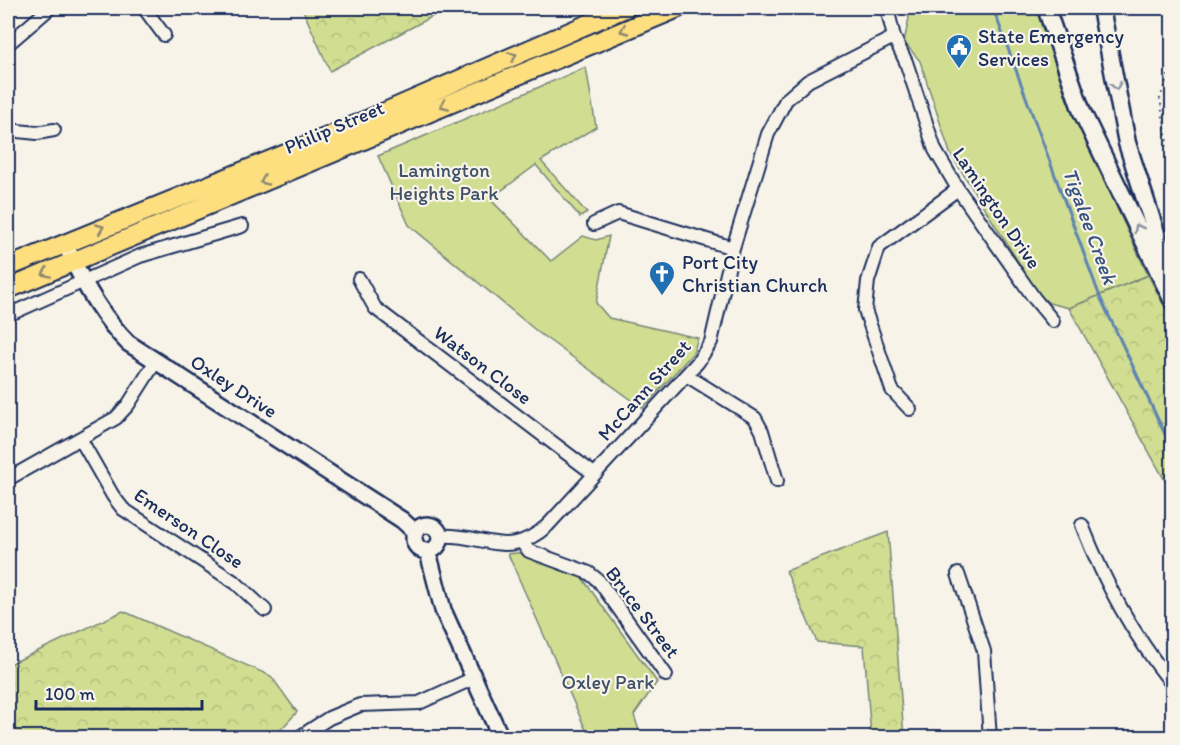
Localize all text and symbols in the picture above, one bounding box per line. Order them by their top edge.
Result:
one-way arrow [619,23,630,35]
place label: State Emergency Services [978,24,1125,71]
public building icon: State Emergency Services [944,32,974,70]
one-way arrow [506,51,517,63]
one-way arrow [1109,80,1122,90]
street label: Philip Street [280,95,388,159]
one-way arrow [439,98,450,110]
street label: Lamington Drive [948,143,1046,273]
park label: Lamington Heights Park [390,158,499,205]
water label: Tigalee Creek [1058,164,1123,288]
one-way arrow [259,174,270,186]
one-way arrow [94,223,105,235]
one-way arrow [1133,223,1145,234]
place label: Port City Christian Church [682,250,828,297]
church icon: Port City Christian Church [647,259,677,297]
one-way arrow [41,266,52,278]
street label: Watson Close [429,320,537,410]
street label: McCann Street [592,335,696,445]
street label: Oxley Drive [186,349,282,423]
street label: Emerson Close [130,483,248,573]
street label: Bruce Street [601,561,686,663]
park label: Oxley Park [562,670,654,694]
scale bar [36,673,202,711]
text: 100 m [45,683,95,705]

